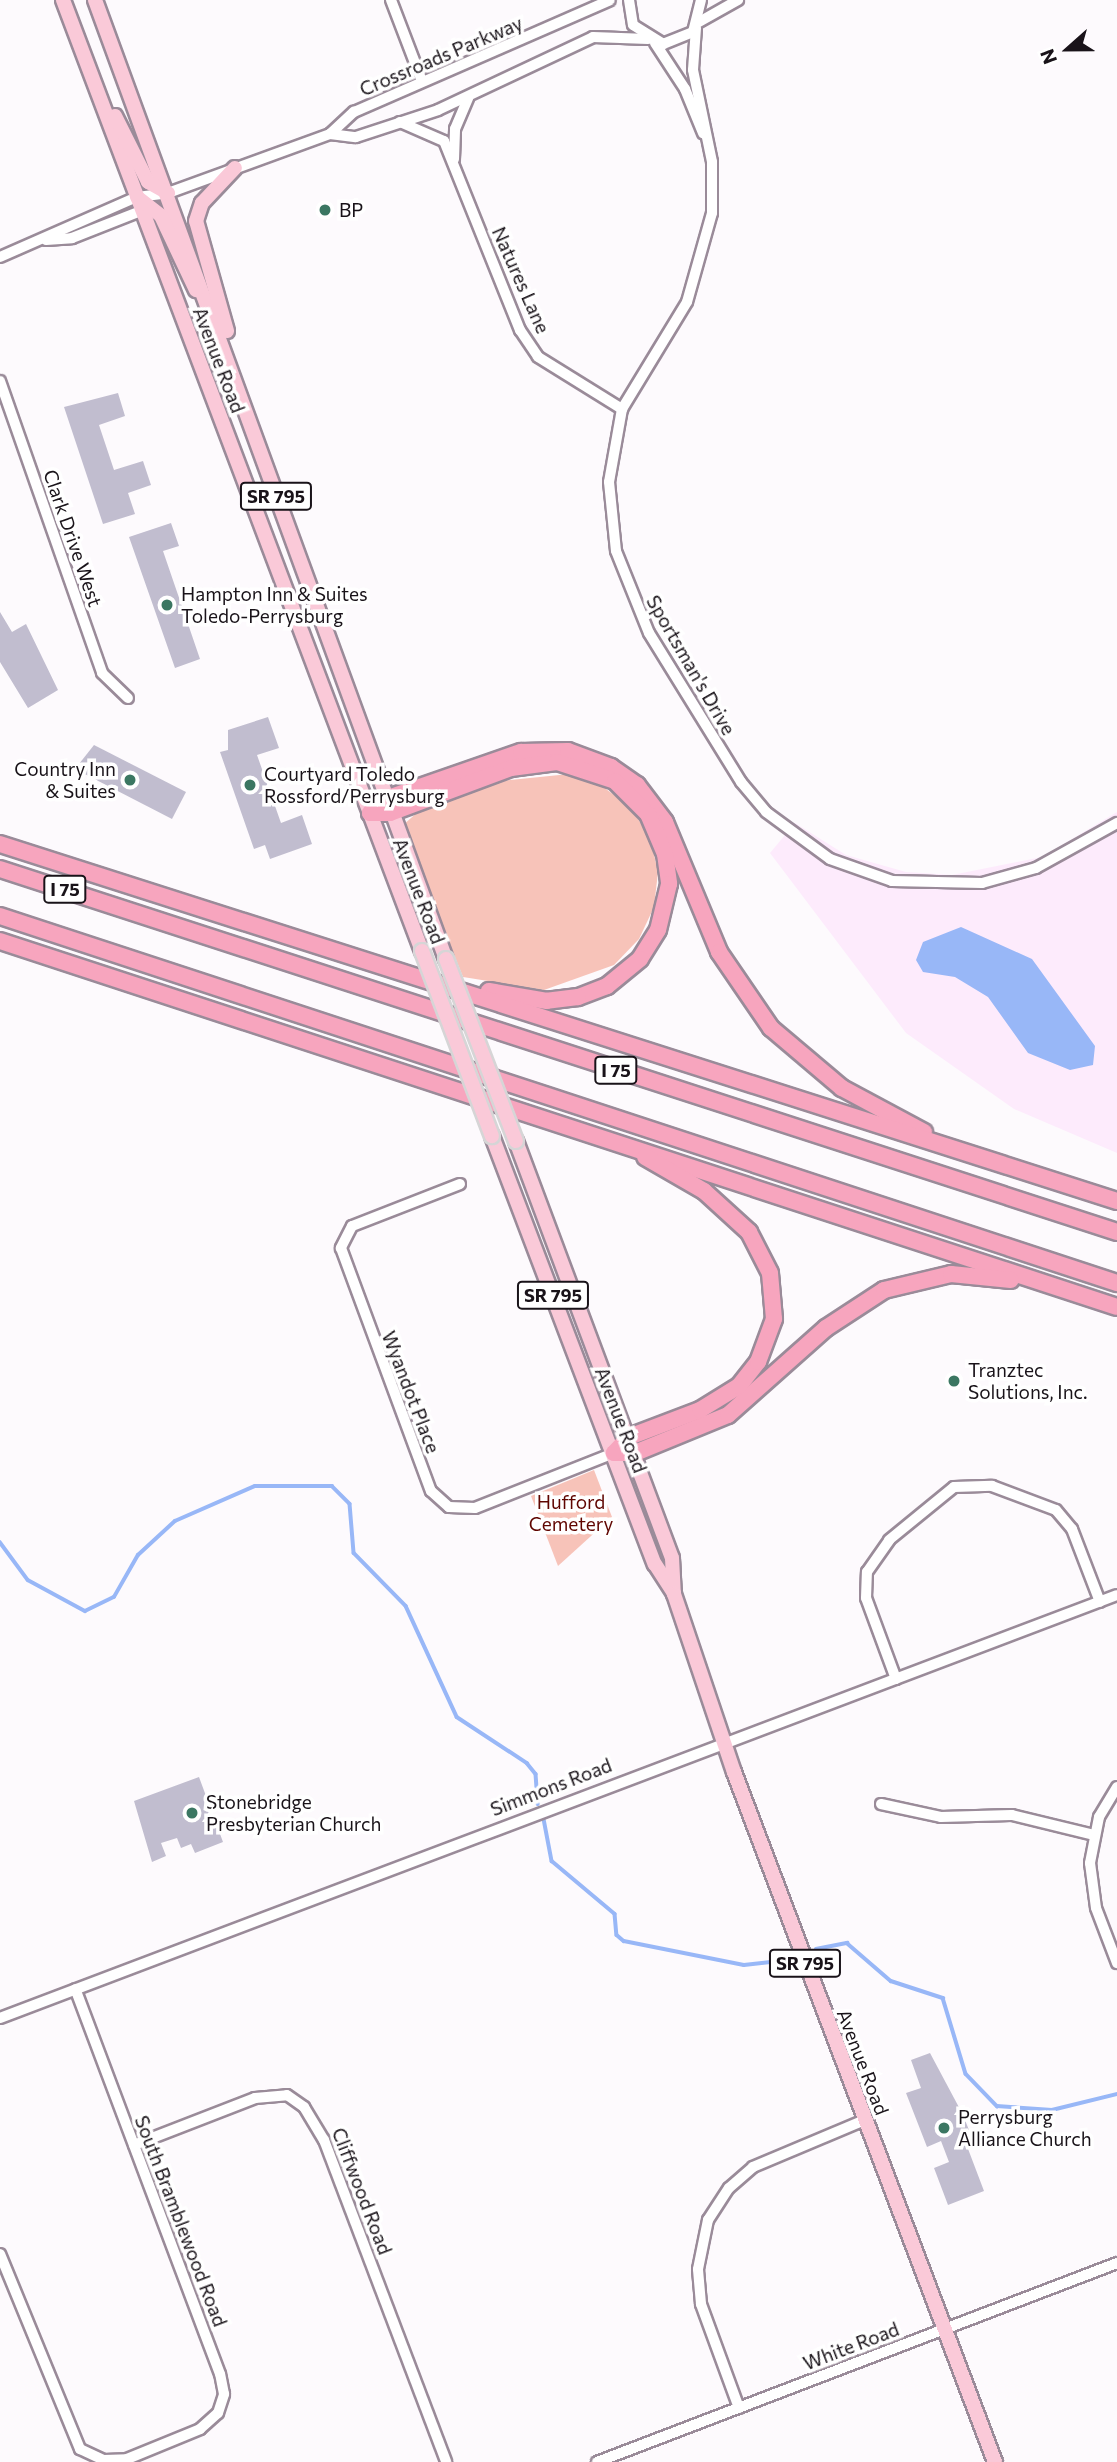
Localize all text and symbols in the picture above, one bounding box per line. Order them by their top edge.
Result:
street label: Crossroads Parkway [356,11,526,101]
north arrow [1033,14,1103,84]
text: N [1035,46,1061,67]
place label: BP [339,199,363,221]
marker: BP [317,202,333,218]
street label: Natures Lane [487,223,555,337]
street label: Avenue Road [188,304,250,416]
street label: Clark Drive West [39,467,107,609]
road number: SR 795 [239,482,313,510]
place label: Hampton Inn & Suites Toledo-Perrysburg [181,583,368,627]
street label: Sportsman's Drive [642,591,740,739]
marker: Hampton Inn & Suites Toledo-Perrysburg [159,597,175,613]
place label: Country Inn & Suites [14,758,116,802]
place label: Courtyard Toledo Rossford/Perrysburg [264,763,444,807]
marker: Country Inn & Suites [122,772,138,788]
marker: Courtyard Toledo Rossford/Perrysburg [242,777,258,793]
street label: Avenue Road [388,835,450,947]
road number: I 75 [42,874,88,904]
road number: I 75 [593,1056,639,1084]
road number: SR 795 [516,1280,590,1310]
street label: Wyandot Place [377,1328,445,1456]
place label: Tranztec Solutions, Inc. [968,1359,1087,1403]
street label: Avenue Road [590,1364,652,1476]
marker: Tranztec Solutions, Inc. [946,1373,962,1389]
park label: Hufford Cemetery [529,1491,613,1535]
street label: Simmons Road [487,1753,615,1821]
place label: Stonebridge Presbyterian Church [206,1791,381,1835]
marker: Stonebridge Presbyterian Church [184,1805,200,1821]
road number: SR 795 [768,1949,842,1978]
street label: Avenue Road [832,2006,894,2118]
place label: Perrysburg Alliance Church [958,2106,1092,2150]
street label: South Bramblewood Road [130,2112,232,2330]
marker: Perrysburg Alliance Church [936,2120,952,2136]
street label: Cliffwood Road [327,2124,397,2258]
street label: White Road [800,2317,902,2375]

